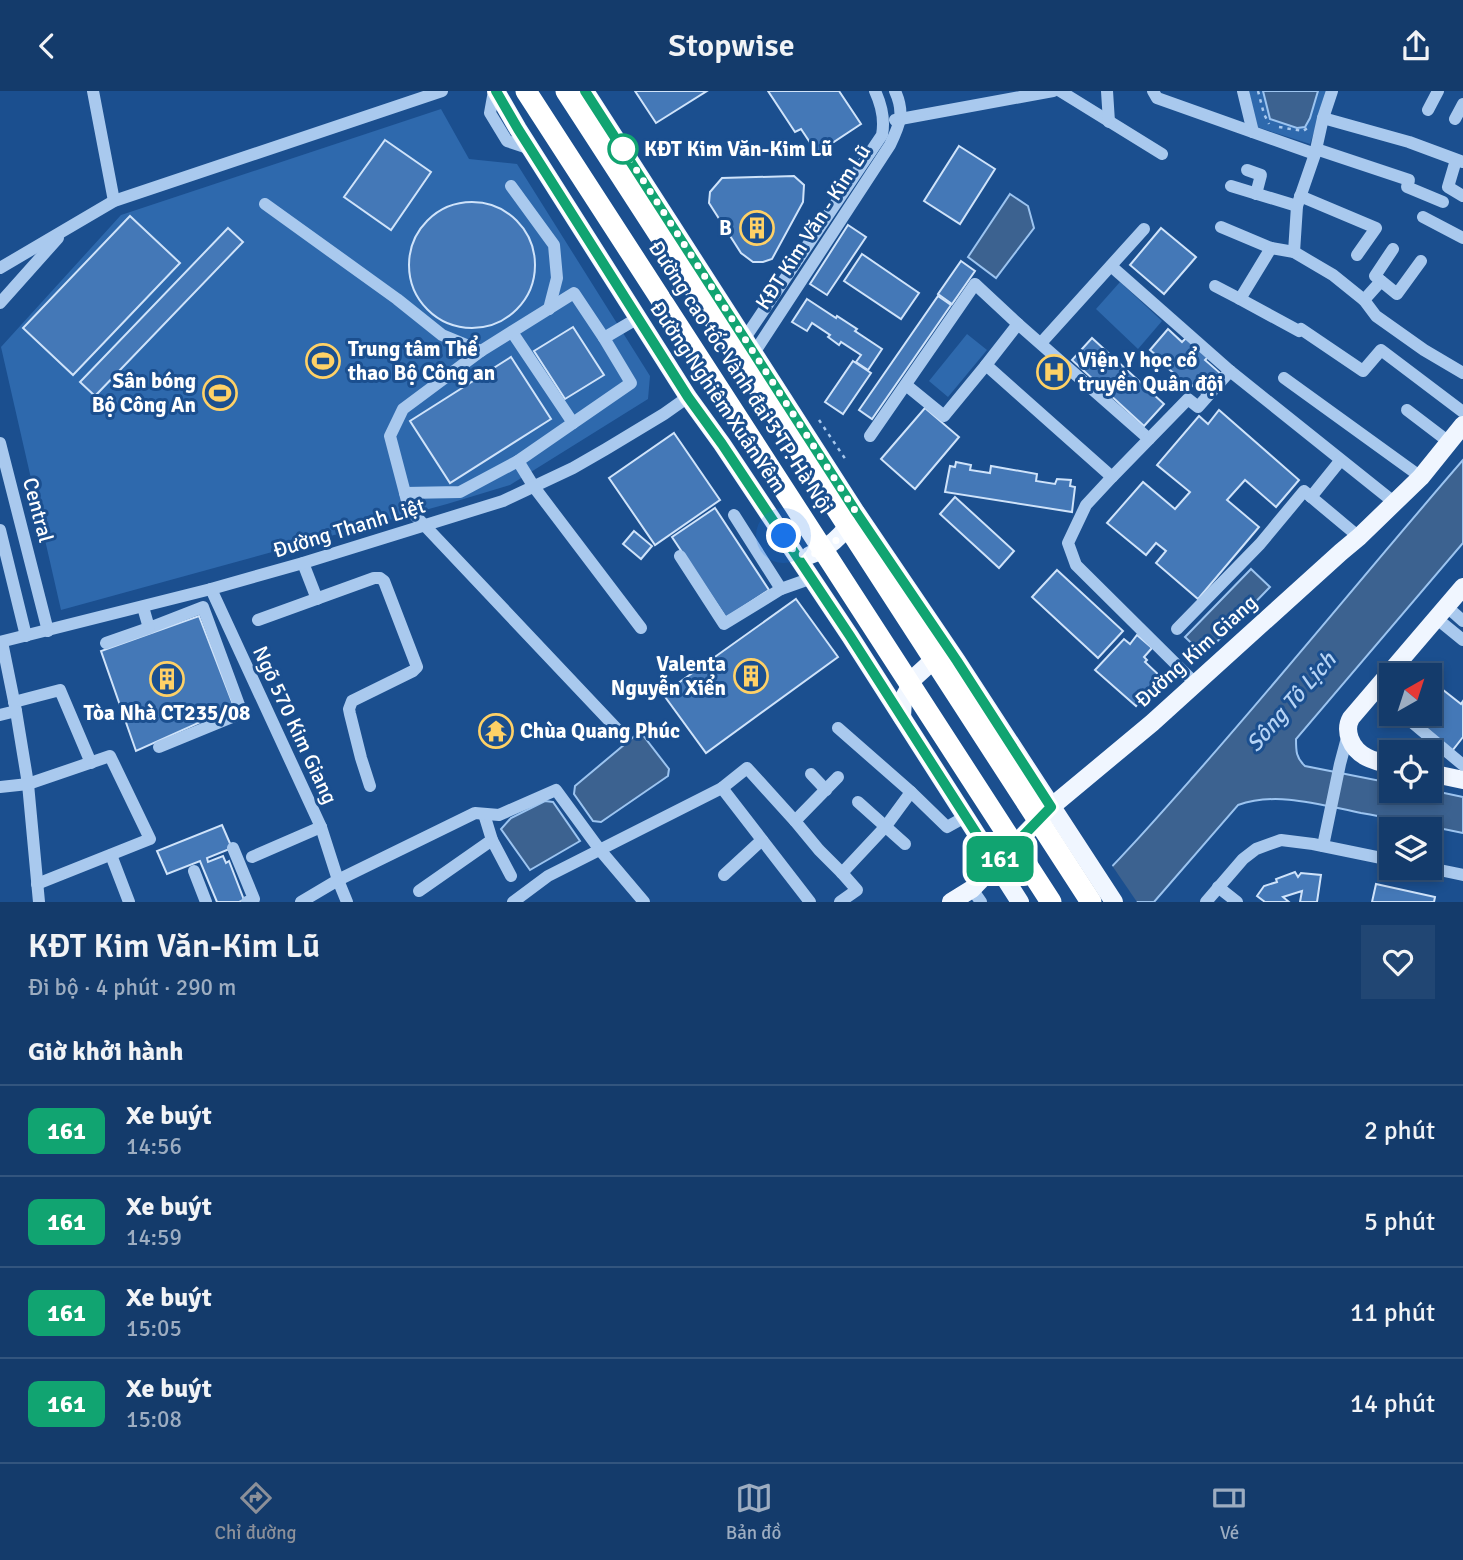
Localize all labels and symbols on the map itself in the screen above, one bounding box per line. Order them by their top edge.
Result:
marker: KĐT Kim Văn-Kim Lũ [608,134,638,164]
place label: KĐT Kim Văn-Kim Lũ [644,136,833,162]
street label: KĐT Kim Văn - Kim Lũ [750,139,876,315]
building icon: B [738,209,776,247]
place label: B [719,215,732,241]
street label: Đường cao tốc Vành đai 3 TP. Hà Nội [643,236,839,518]
street label: Đường Nghiêm Xuân Yêm [644,297,792,497]
place label: Trung tâm Thể thao Bộ Công an [347,335,495,386]
sports icon: Trung tâm Thể thao Bộ Công an [304,342,342,380]
place label: Viện Y học cổ truyền Quân đội [1077,346,1224,397]
hospital icon: Viện Y học cổ truyền Quân đội [1035,353,1073,391]
place label: Sân bóng Bộ Công An [92,368,196,418]
sports icon: Sân bóng Bộ Công An [201,374,239,412]
street label: Central [17,475,59,545]
street label: Đường Thanh Liệt [270,493,428,563]
your location [766,518,801,553]
street label: Đường Kim Giang [1129,589,1263,713]
street label: Ngõ 570 Kim Giang [247,642,343,808]
water label: Sông Tô Lịch [1240,645,1343,758]
place label: Valenta Nguyễn Xiển [611,651,726,701]
building icon: Valenta Nguyễn Xiển [732,657,770,695]
building icon: Tòa Nhà CT235/08 [148,660,186,698]
north arrow [1379,663,1442,726]
place label: Tòa Nhà CT235/08 [84,700,250,726]
temple icon: Chùa Quang Phúc [477,712,515,750]
place label: Chùa Quang Phúc [520,718,680,744]
line badge: 161 [960,836,1040,882]

